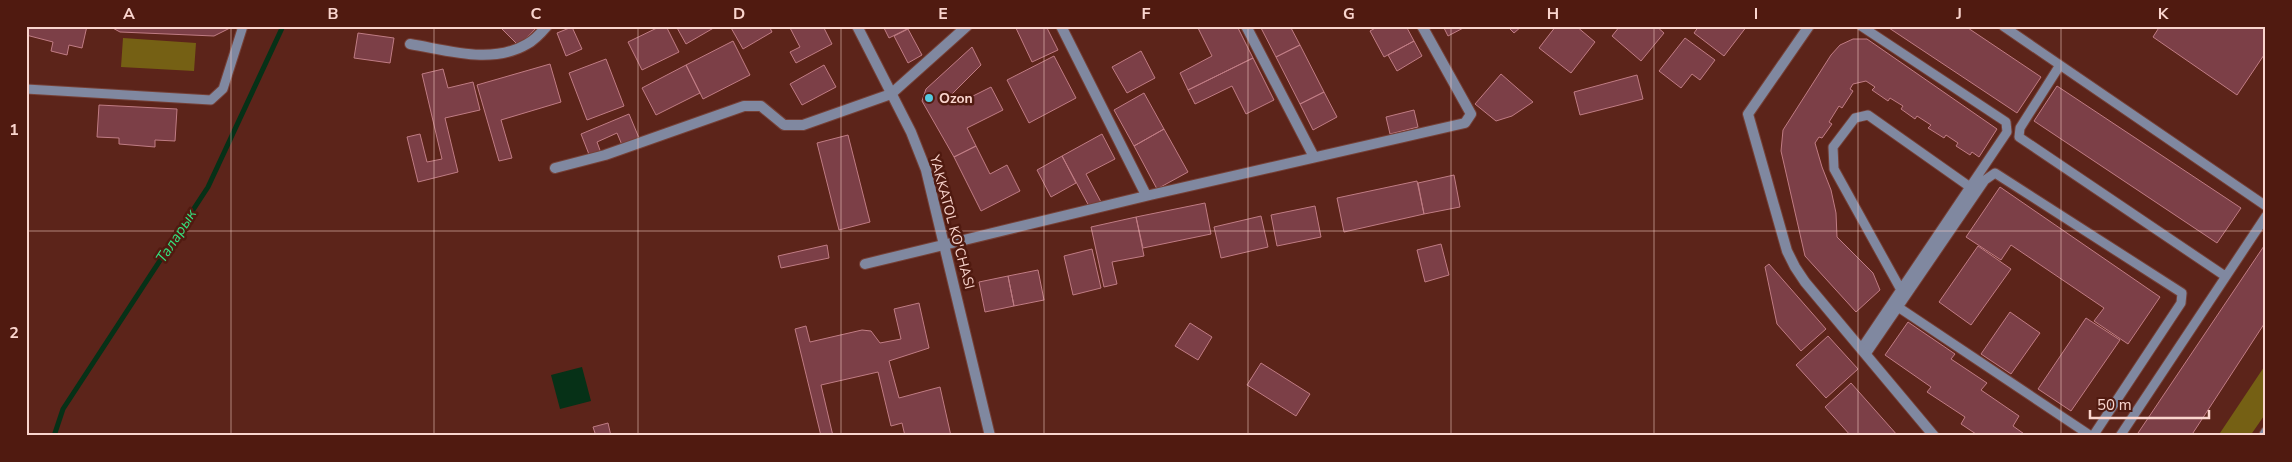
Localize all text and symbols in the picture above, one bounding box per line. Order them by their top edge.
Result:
text: A [123,3,135,25]
text: B [327,3,339,25]
text: C [531,3,542,25]
text: D [733,3,745,25]
text: E [938,3,948,25]
text: F [1142,3,1151,25]
text: G [1343,3,1355,25]
text: H [1547,3,1559,25]
text: I [1754,3,1758,25]
text: J [1955,3,1962,25]
text: K [2158,3,2170,25]
place label: Ozon [939,89,973,108]
marker: Ozon [923,92,935,104]
text: 1 [9,119,19,141]
street label: YAKKATOL KO'CHASI [925,152,979,291]
water label: Таларык [151,204,201,267]
text: 2 [9,322,19,344]
scale bar [2090,387,2208,419]
text: 50 m [2097,395,2132,415]

